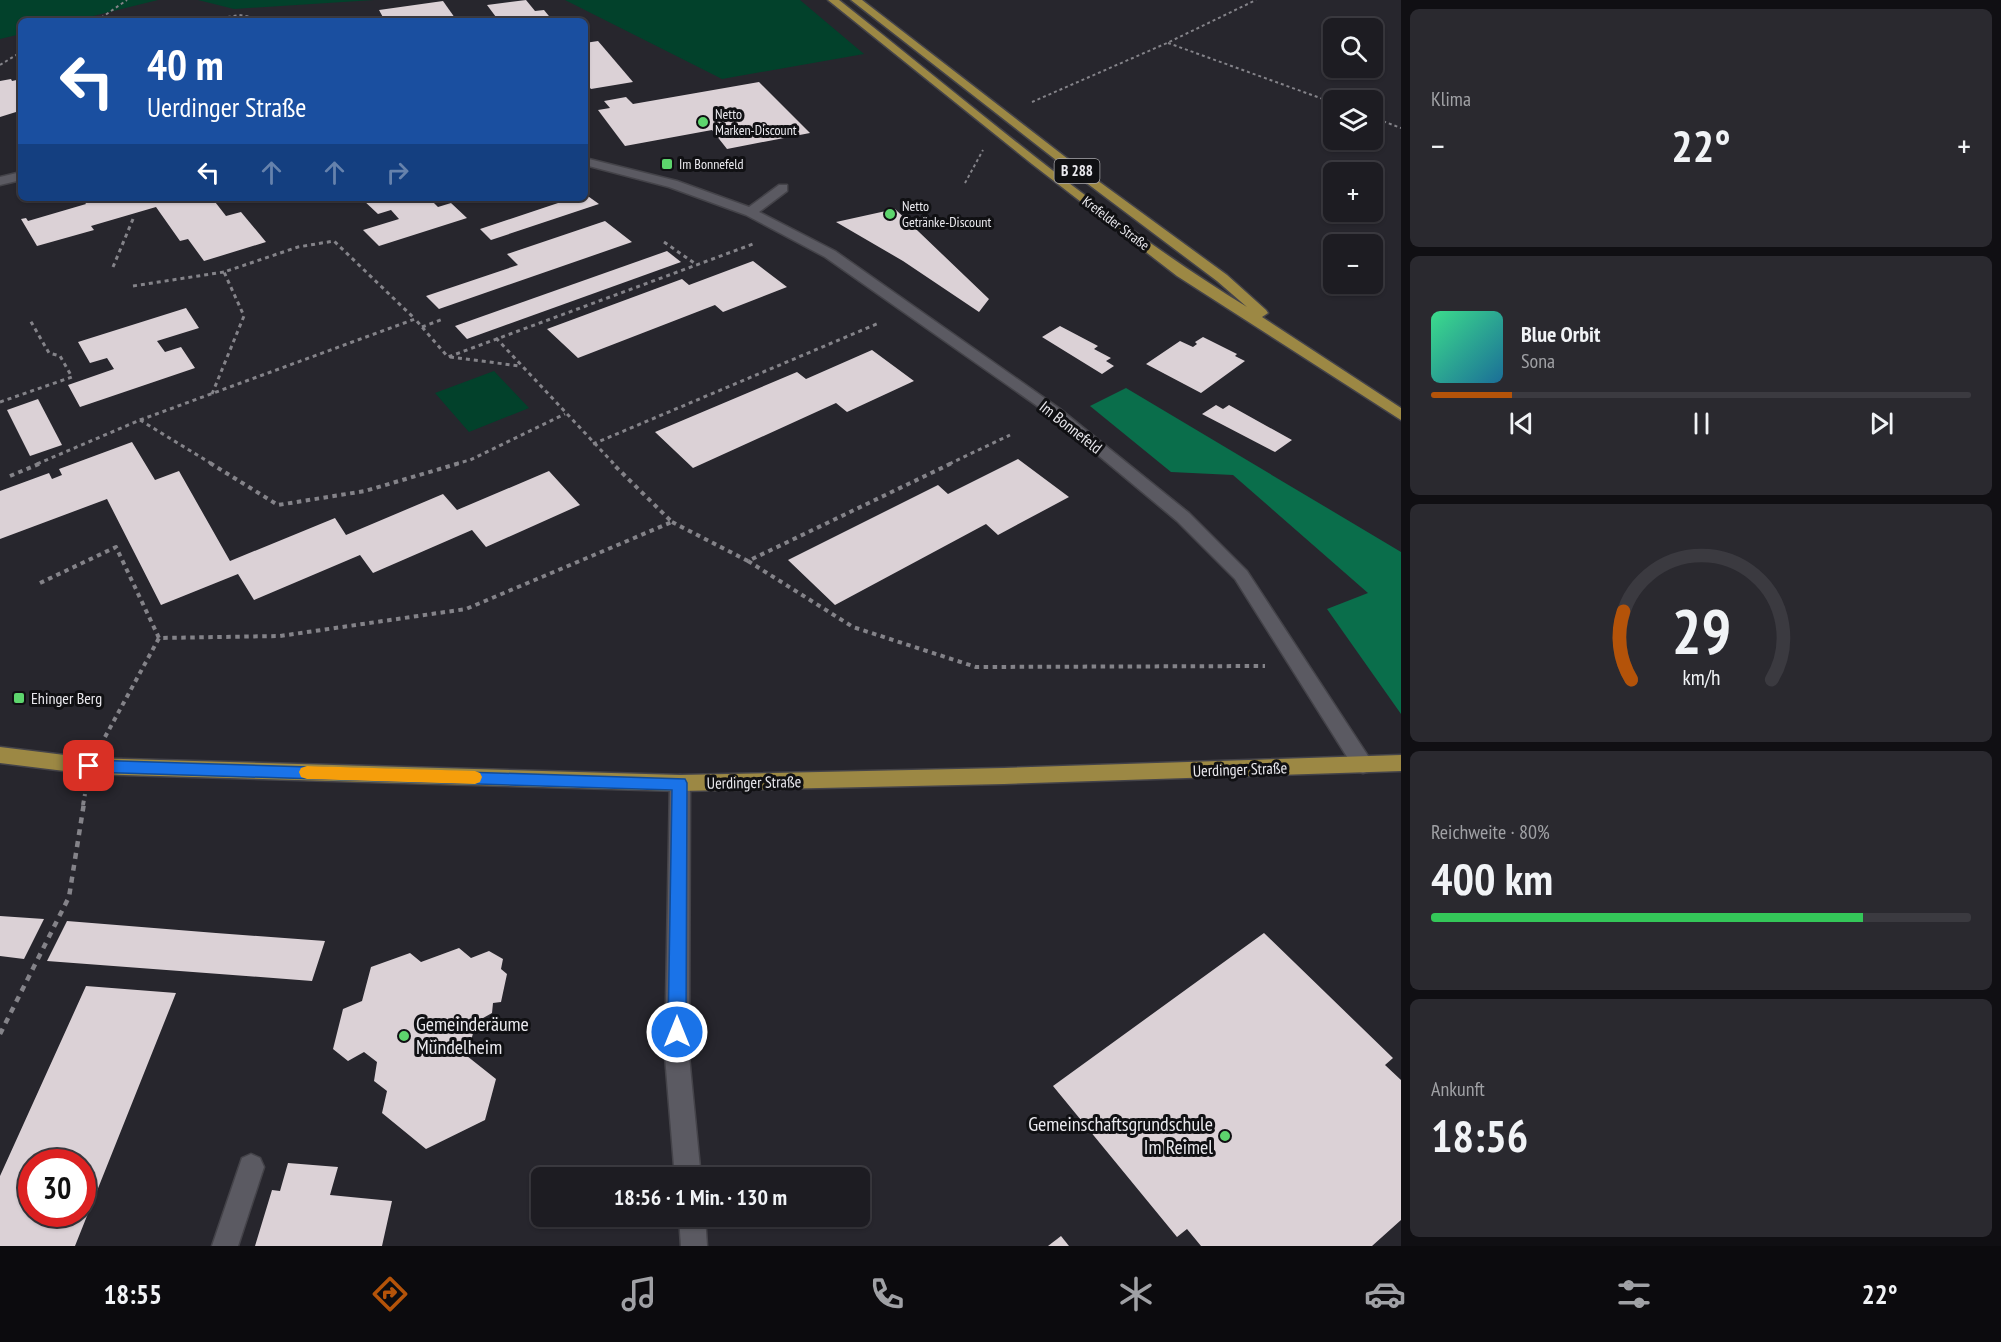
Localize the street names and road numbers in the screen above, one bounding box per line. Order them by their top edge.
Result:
road number: B 288 [1054,159,1100,183]
street label: Krefelder Straße [1079,192,1153,254]
street label: Im Bonnefeld [1036,396,1106,458]
street label: Uerdinger Straße [1192,757,1288,781]
street label: Uerdinger Straße [707,771,801,793]

